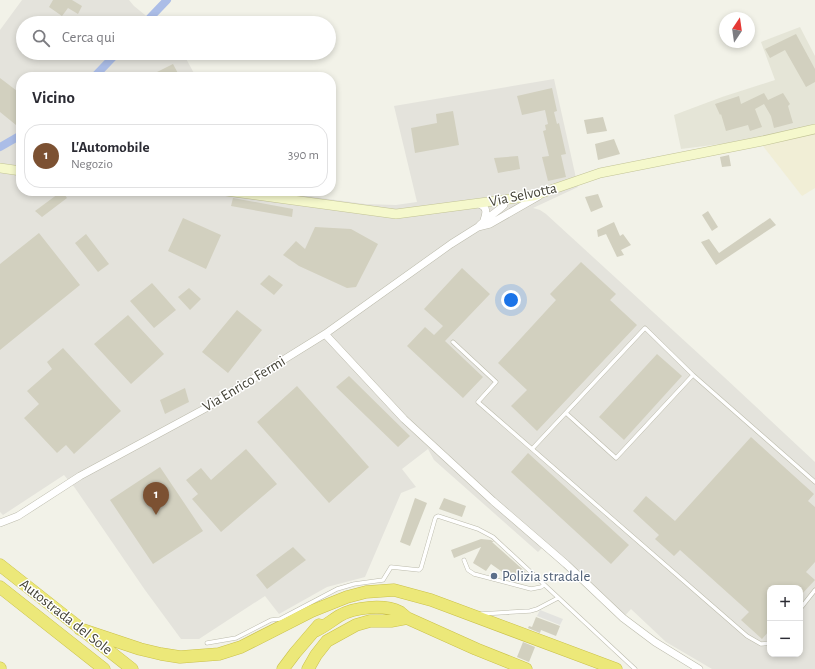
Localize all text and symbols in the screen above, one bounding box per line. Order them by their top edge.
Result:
north arrow [719,12,755,48]
search box [16,16,336,60]
icon: search [30,27,52,49]
text: Cerca qui [62,30,115,45]
text: Vicino [32,89,75,106]
text: L'Automobile [71,140,150,155]
text: 1 [44,149,48,162]
text: 390 m [288,149,319,162]
text: Negozio [71,158,113,171]
street label: Via Selvotta [488,180,558,209]
your location [501,290,521,310]
street label: Via Enrico Fermi [200,353,288,415]
pin: 1 [143,482,169,515]
place label: Polizia stradale [502,569,590,584]
marker: Polizia stradale [489,571,499,581]
street label: Autostrada del Sole [17,576,115,658]
map controls [767,585,803,657]
button: + [767,585,803,621]
button: − [767,621,803,657]

